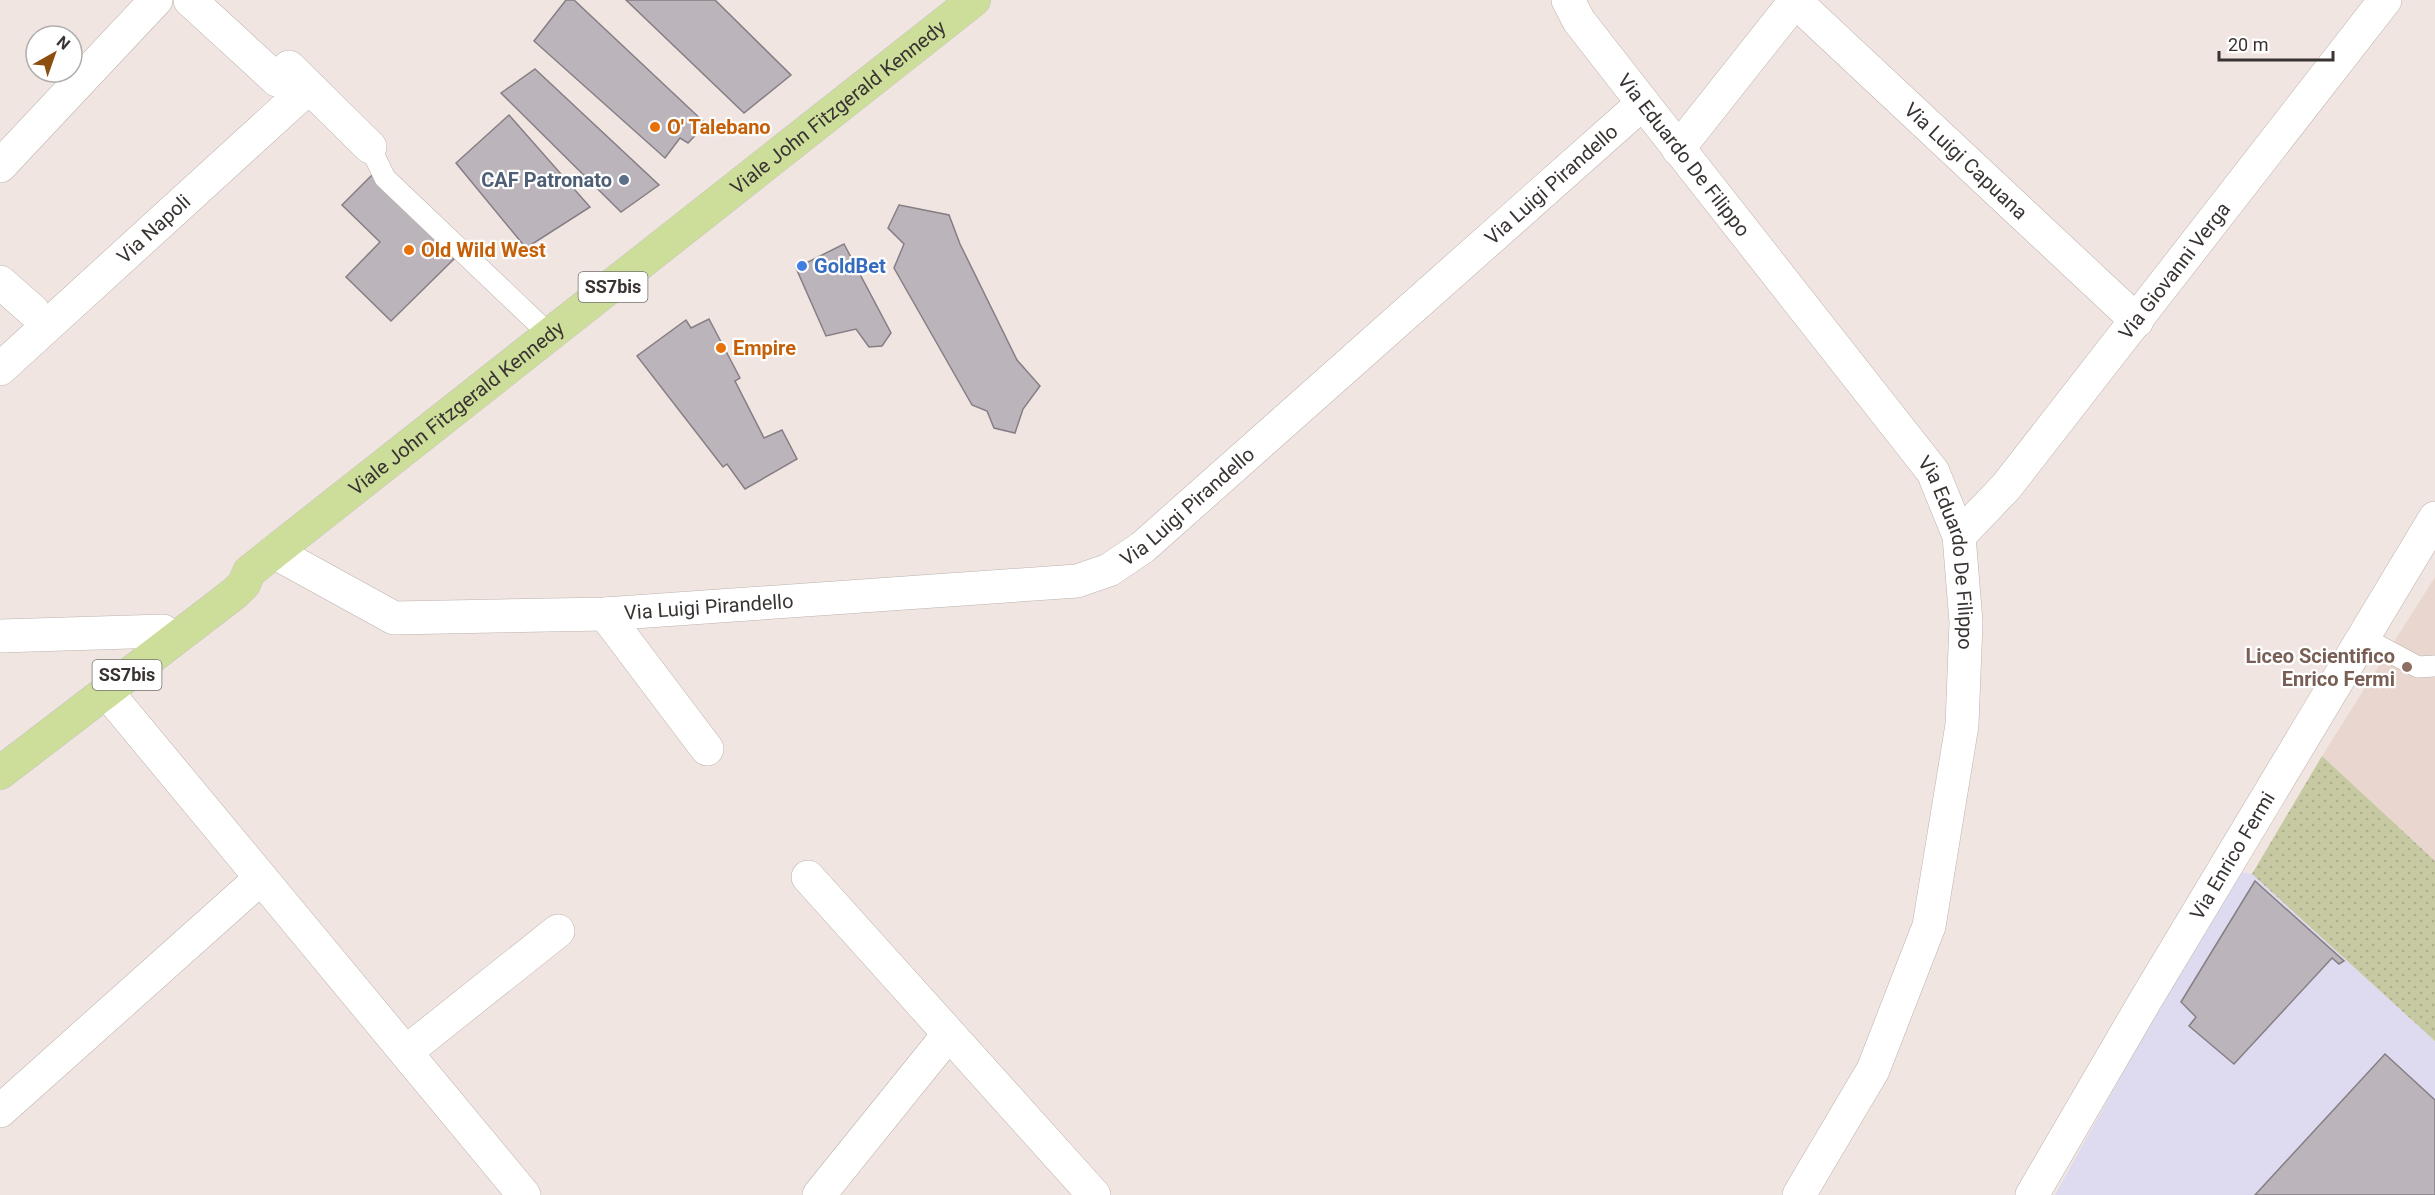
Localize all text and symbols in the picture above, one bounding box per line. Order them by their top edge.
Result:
street label: Viale John Fitzgerald Kennedy [726,15,951,199]
north arrow [24,24,84,84]
scale bar [2219,24,2333,62]
text: N [53,32,74,54]
text: 20 m [2228,34,2268,55]
street label: Via Eduardo De Filippo [1613,69,1755,241]
street label: Via Luigi Capuana [1899,98,2032,224]
place label: O' Talebano [667,115,771,139]
street label: Via Luigi Pirandello [1480,119,1623,250]
marker: O' Talebano [648,120,662,134]
place label: CAF Patronato [481,168,612,192]
marker: CAF Patronato [617,173,631,187]
street label: Via Napoli [112,189,195,268]
street label: Via Giovanni Verga [2114,197,2235,344]
place label: Old Wild West [421,238,546,262]
marker: Old Wild West [402,243,416,257]
place label: GoldBet [814,254,886,278]
marker: GoldBet [795,259,809,273]
road number: SS7bis [578,272,648,302]
street label: Viale John Fitzgerald Kennedy [344,316,569,500]
place label: Empire [733,336,796,360]
marker: Empire [714,341,728,355]
street label: Via Luigi Pirandello [1116,442,1259,571]
street label: Via Eduardo De Filippo [1913,451,1978,650]
street label: Via Luigi Pirandello [623,589,794,625]
place label: Liceo Scientifico Enrico Fermi [2245,644,2395,691]
road number: SS7bis [92,660,162,690]
marker: Liceo Scientifico Enrico Fermi [2400,660,2414,674]
street label: Via Enrico Fermi [2185,787,2280,924]

